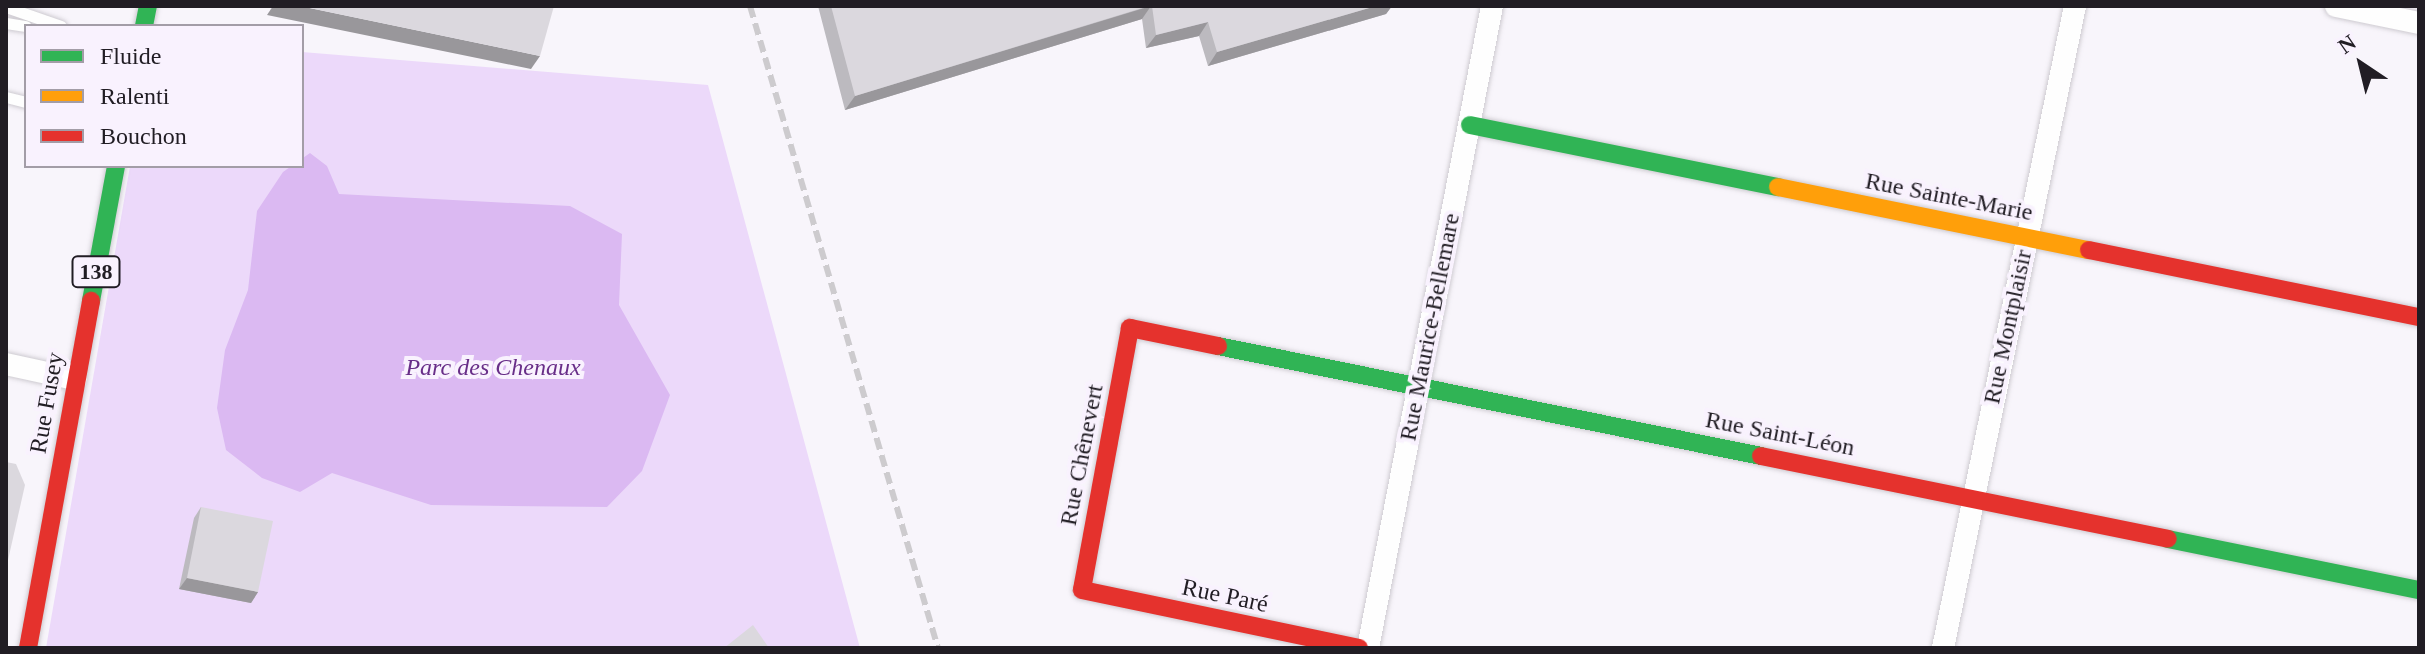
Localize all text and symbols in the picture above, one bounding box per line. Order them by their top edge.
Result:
legend [24,24,304,168]
north arrow [2321,24,2401,104]
text: N [2333,29,2361,59]
text: Fluide [100,43,161,69]
text: Ralenti [100,83,169,109]
text: Bouchon [100,123,187,149]
street label: Rue Sainte-Marie [1863,167,2035,227]
street label: Rue Maurice-Bellemare [1394,211,1466,443]
street label: Rue Montplaisir [1978,247,2038,407]
road number: 138 [70,254,122,290]
street label: Rue Fusey [24,350,70,456]
park label: Parc des Chenaux [405,354,581,382]
street label: Rue Chênevert [1054,382,1110,528]
street label: Rue Saint-Léon [1703,405,1857,463]
street label: Rue Paré [1179,573,1271,619]

